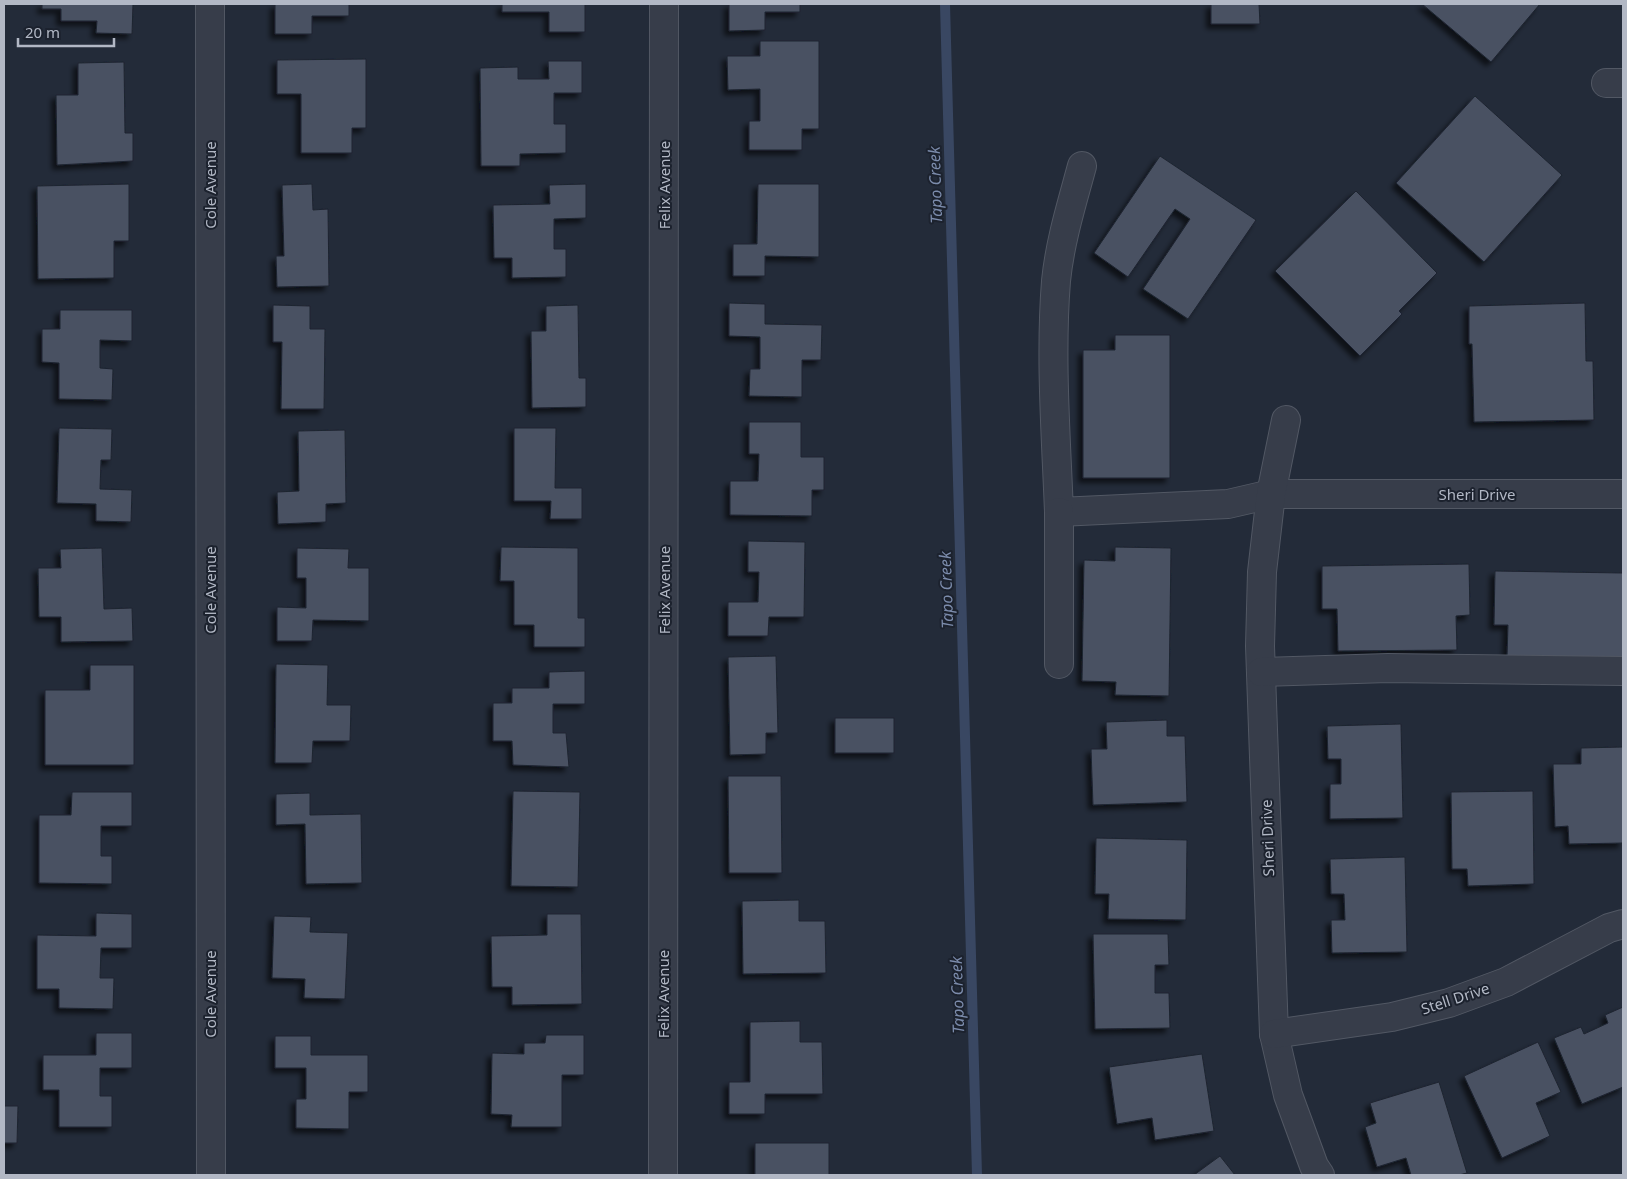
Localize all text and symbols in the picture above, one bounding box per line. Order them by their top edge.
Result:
scale bar [18,15,114,47]
text: 20 m [25,22,60,42]
street label: Cole Avenue [200,141,220,229]
street label: Felix Avenue [654,141,674,229]
water label: Tapo Creek [923,145,947,224]
street label: Sheri Drive [1438,484,1516,504]
street label: Cole Avenue [200,546,220,634]
street label: Felix Avenue [654,546,674,634]
water label: Tapo Creek [934,550,958,629]
street label: Sheri Drive [1256,799,1278,877]
street label: Cole Avenue [200,950,220,1038]
street label: Felix Avenue [653,950,673,1038]
water label: Tapo Creek [945,955,969,1034]
street label: Stell Drive [1418,978,1492,1018]

